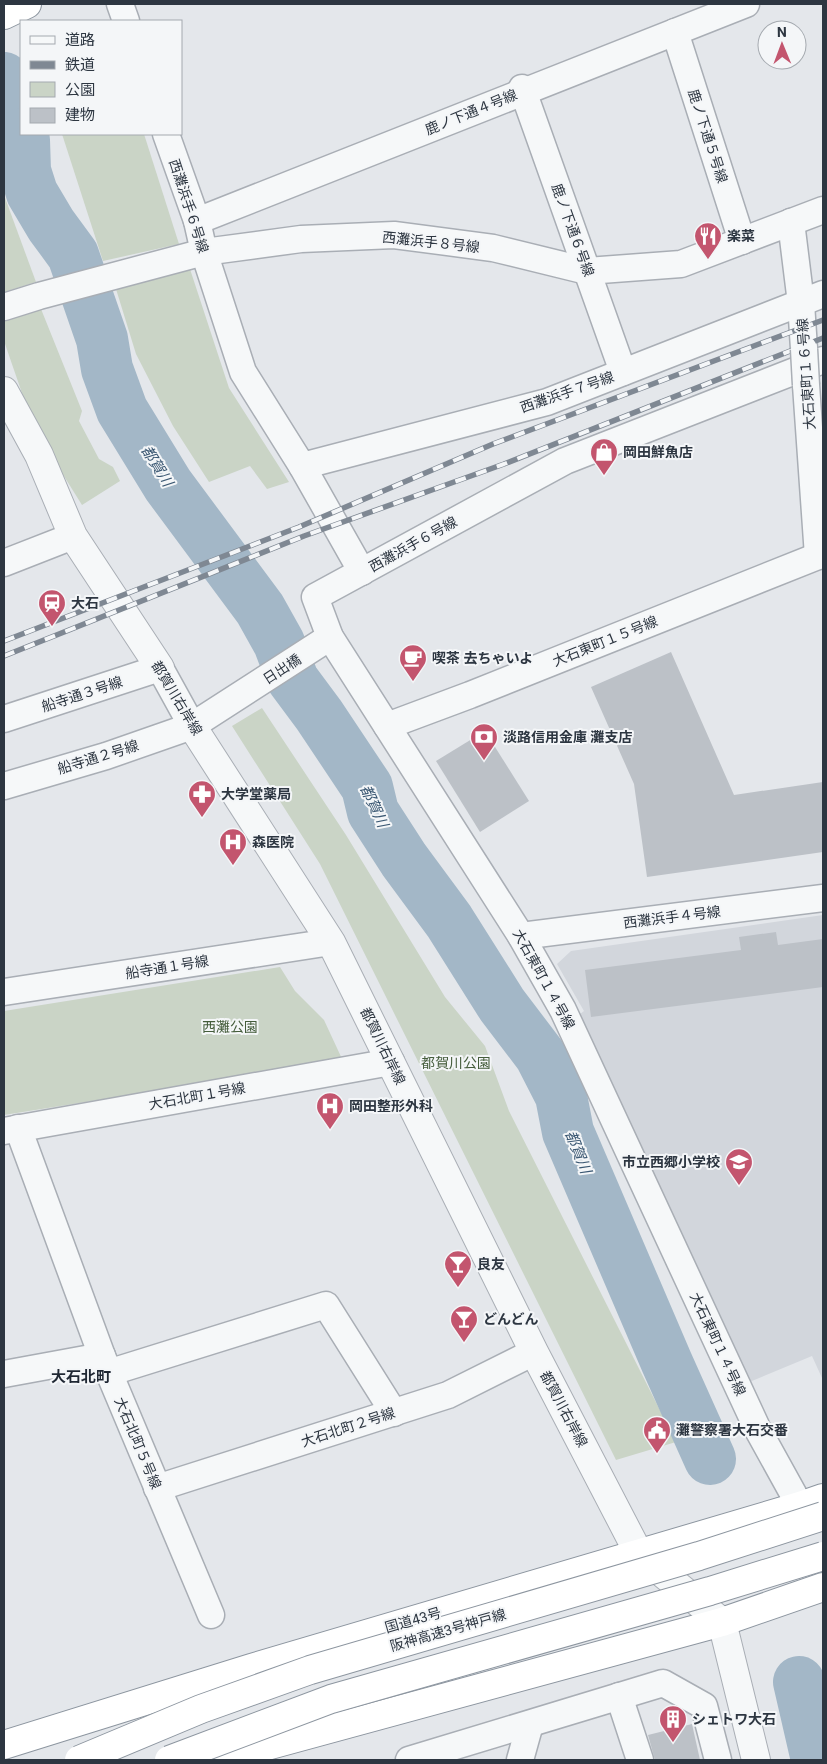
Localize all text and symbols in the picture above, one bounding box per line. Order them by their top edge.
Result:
legend [20,20,182,135]
north arrow [757,20,807,70]
text: N [777,24,787,40]
text: 道路 [65,31,95,49]
text: 鉄道 [65,56,95,74]
text: 公園 [65,81,95,99]
street label: 鹿ノ下通４号線 [423,86,519,138]
street label: 鹿ノ下通５号線 [685,87,731,185]
text: 建物 [65,106,95,124]
street label: 西灘浜手６号線 [166,157,212,255]
street label: 鹿ノ下通６号線 [549,181,597,279]
restaurant icon: 楽菜 [693,221,723,260]
place label: 楽菜 [727,228,755,244]
street label: 西灘浜手８号線 [381,229,481,255]
street label: 大石東町１６号線 [794,318,818,430]
street label: 西灘浜手７号線 [518,368,616,416]
shop icon: 岡田鮮魚店 [589,437,619,476]
water label: 都賀川 [137,442,178,492]
place label: 岡田鮮魚店 [623,444,693,460]
street label: 西灘浜手６号線 [366,513,460,575]
station icon: 大石 [37,588,67,627]
place label: 大石 [71,595,99,611]
street label: 大石東町１５号線 [550,613,660,669]
cafe icon: 喫茶 去ちゃいよ [398,643,428,682]
place label: 喫茶 去ちゃいよ [432,650,533,666]
street label: 日出橋 [260,651,304,687]
street label: 都賀川右岸線 [149,658,205,738]
street label: 船寺通３号線 [40,673,124,715]
bank icon: 淡路信用金庫 灘支店 [469,722,499,761]
place label: 淡路信用金庫 灘支店 [503,729,632,745]
street label: 船寺通２号線 [55,737,141,777]
pharmacy icon: 大学堂薬局 [187,779,217,818]
water label: 都賀川 [356,782,393,832]
place label: 大学堂薬局 [221,786,291,802]
hospital icon: 森医院 [218,827,248,866]
place label: 森医院 [252,834,294,850]
street label: 西灘浜手４号線 [622,903,722,931]
street label: 大石東町１４号線 [510,926,578,1032]
street label: 船寺通１号線 [124,953,210,981]
street label: 都賀川右岸線 [357,1005,409,1087]
park label: 西灘公園 [202,1019,258,1035]
park label: 都賀川公園 [421,1055,491,1071]
street label: 大石北町１号線 [147,1080,247,1112]
hospital icon: 岡田整形外科 [315,1091,345,1130]
place label: 岡田整形外科 [349,1098,433,1114]
water label: 都賀川 [561,1128,596,1178]
school or university icon: 市立西郷小学校 [724,1147,754,1186]
place label: 市立西郷小学校 [622,1154,720,1170]
bar icon: 良友 [443,1249,473,1288]
place label: 良友 [477,1256,505,1272]
street label: 大石東町１４号線 [687,1290,749,1398]
bar icon: どんどん [449,1304,479,1343]
place label: どんどん [483,1311,539,1327]
district label: 大石北町 [51,1368,111,1386]
street label: 都賀川右岸線 [537,1368,591,1450]
street label: 大石北町５号線 [111,1395,165,1491]
street label: 大石北町２号線 [299,1404,397,1450]
public building icon: 灘警察署大石交番 [642,1415,672,1454]
place label: 灘警察署大石交番 [676,1422,788,1438]
street label: 国道43号 [383,1604,443,1636]
street label: 阪神高速3号神戸線 [388,1606,508,1654]
building icon: シェトワ大石 [658,1704,688,1743]
place label: シェトワ大石 [692,1711,776,1727]

